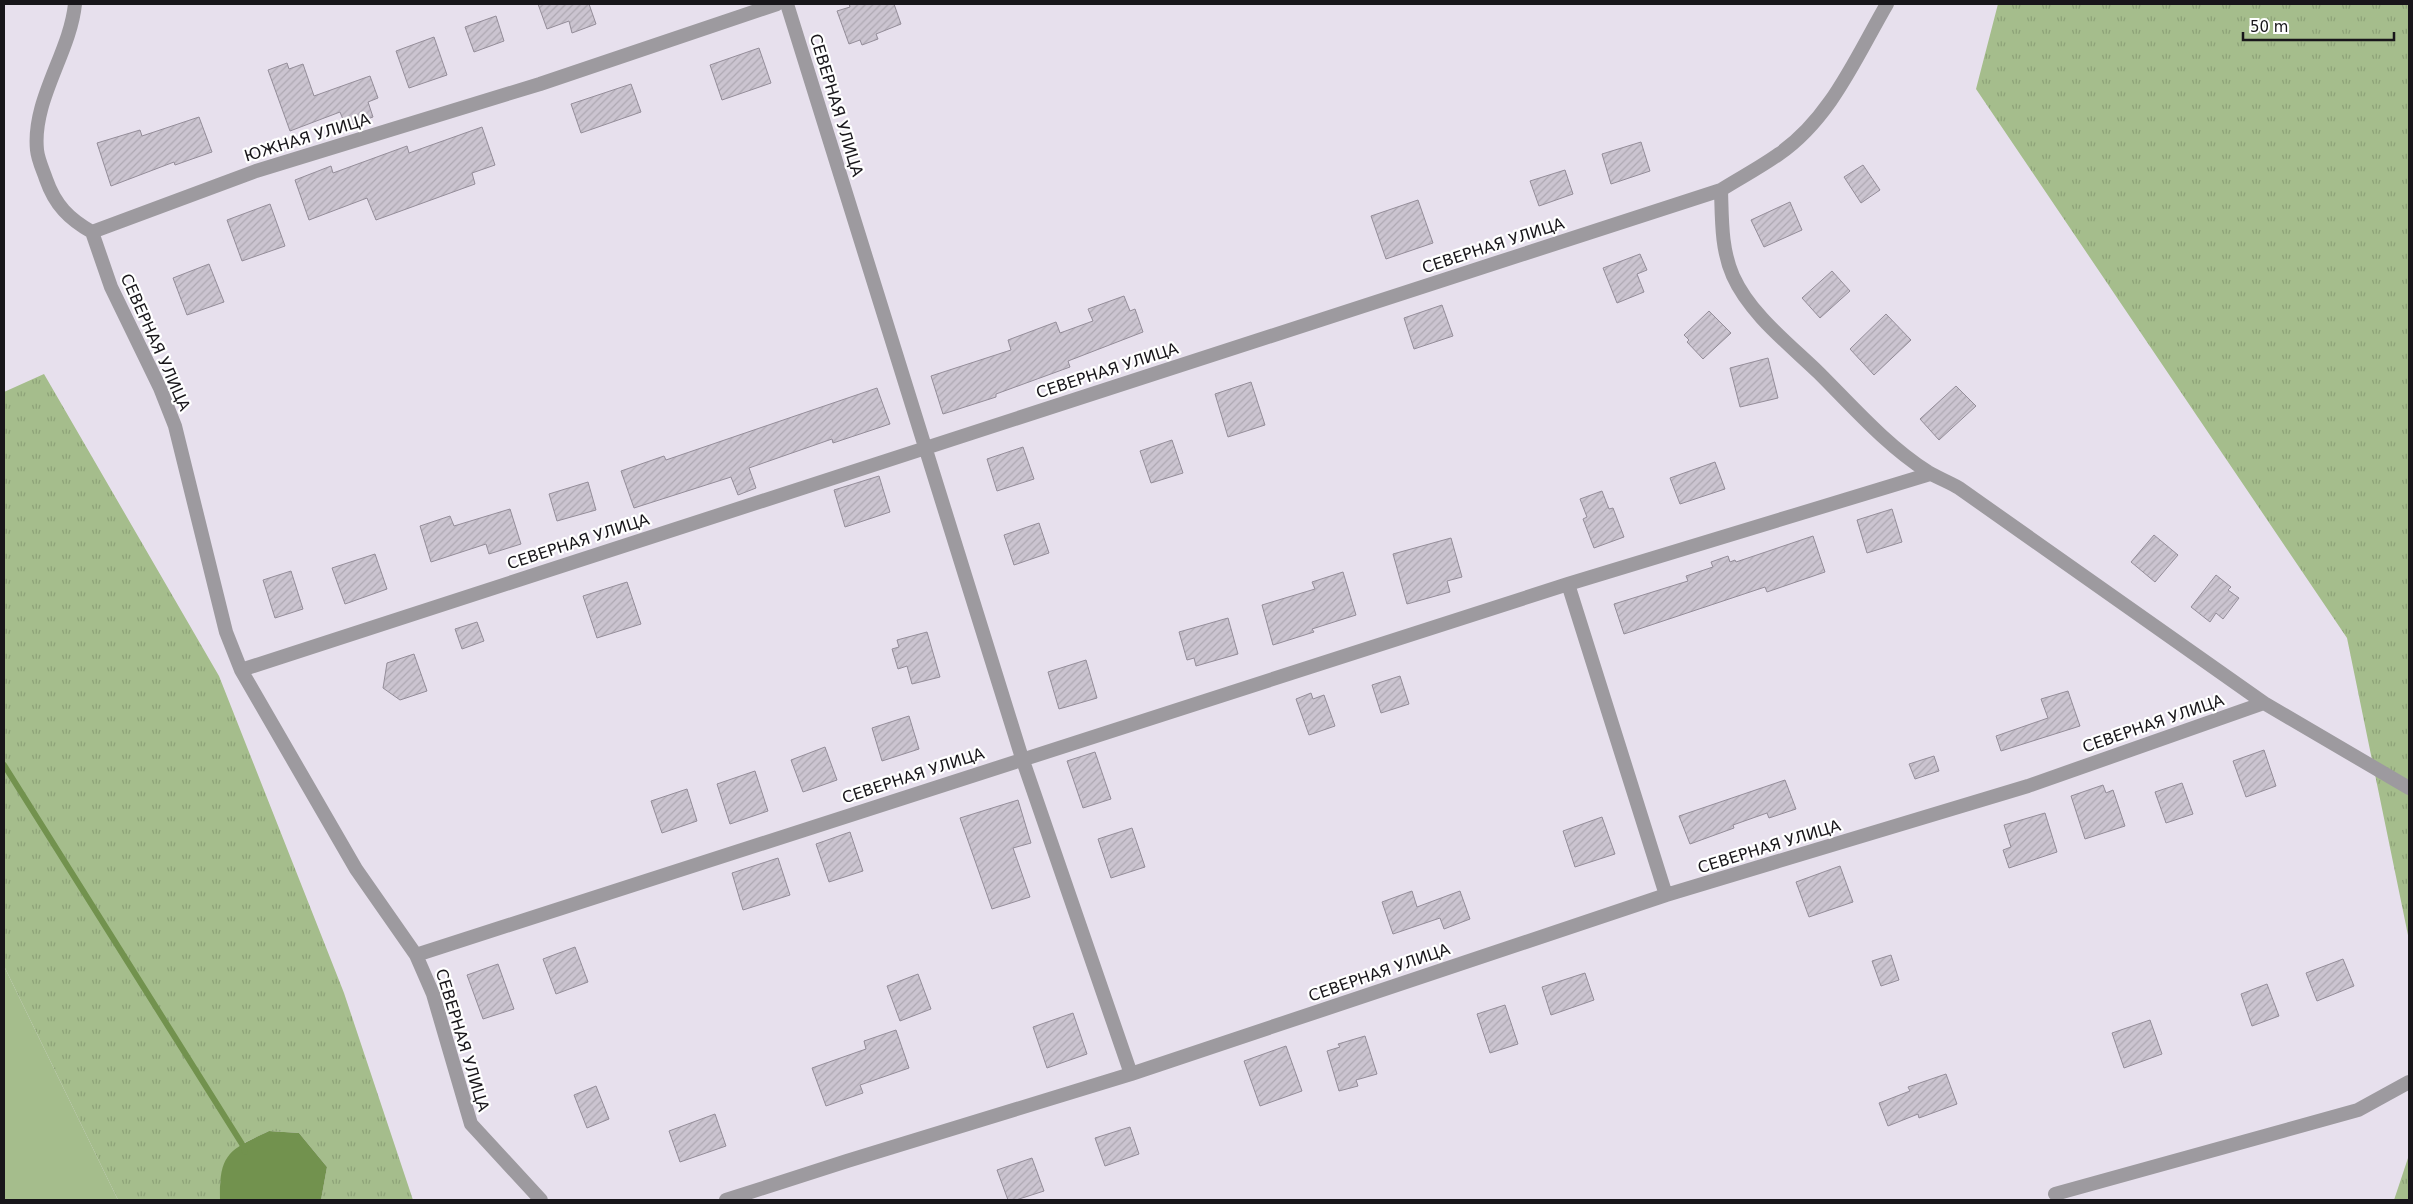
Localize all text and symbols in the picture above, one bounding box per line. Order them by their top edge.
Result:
scale bar [2243,10,2394,42]
text: 50 m [2250,18,2288,36]
street label: СЕВЕРНАЯ УЛИЦА [806,31,867,179]
street label: ЮЖНАЯ УЛИЦА [242,109,373,166]
street label: СЕВЕРНАЯ УЛИЦА [1420,214,1567,277]
street label: СЕВЕРНАЯ УЛИЦА [117,271,194,414]
street label: СЕВЕРНАЯ УЛИЦА [1034,339,1181,402]
street label: СЕВЕРНАЯ УЛИЦА [505,510,652,573]
street label: СЕВЕРНАЯ УЛИЦА [2080,690,2226,757]
street label: СЕВЕРНАЯ УЛИЦА [840,744,987,807]
street label: СЕВЕРНАЯ УЛИЦА [1695,816,1843,877]
street label: СЕВЕРНАЯ УЛИЦА [1306,939,1452,1006]
street label: СЕВЕРНАЯ УЛИЦА [432,966,493,1114]

